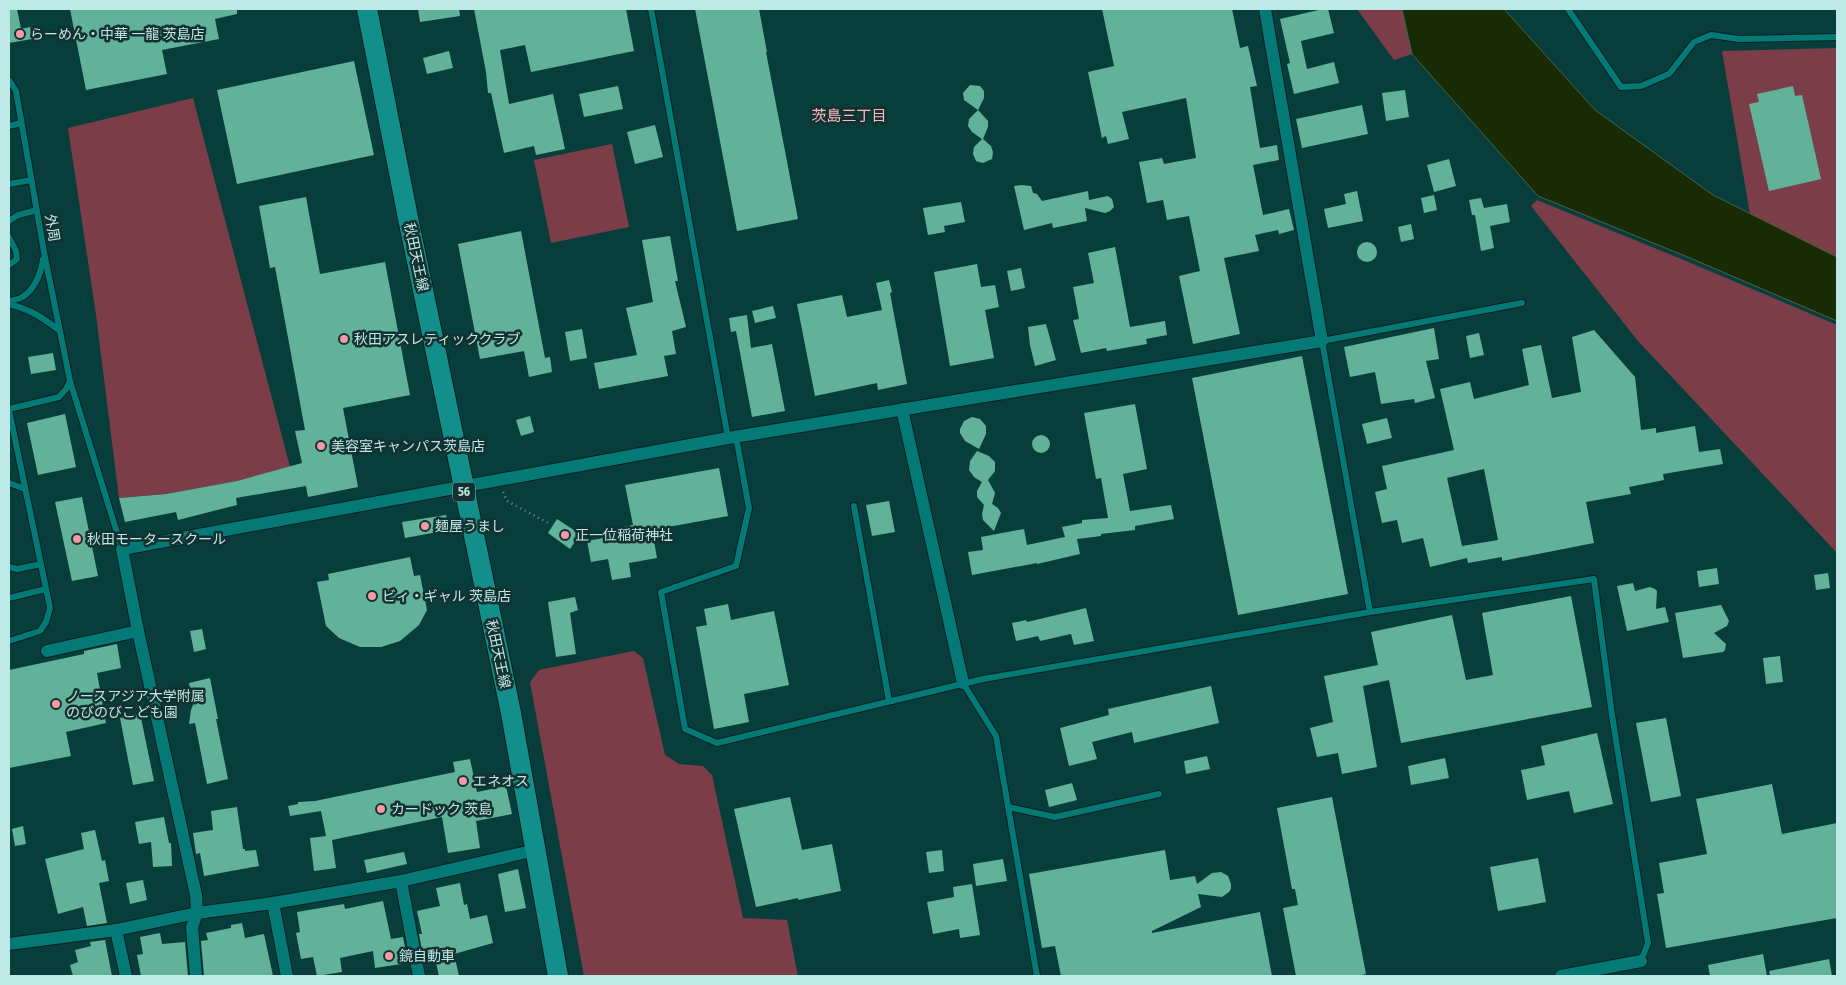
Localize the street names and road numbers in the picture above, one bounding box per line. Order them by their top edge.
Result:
street label: 外周 [41,213,63,243]
street label: 秋田天王線 [400,221,432,293]
road number: 56 [453,482,475,502]
street label: 秋田天王線 [482,618,514,690]

